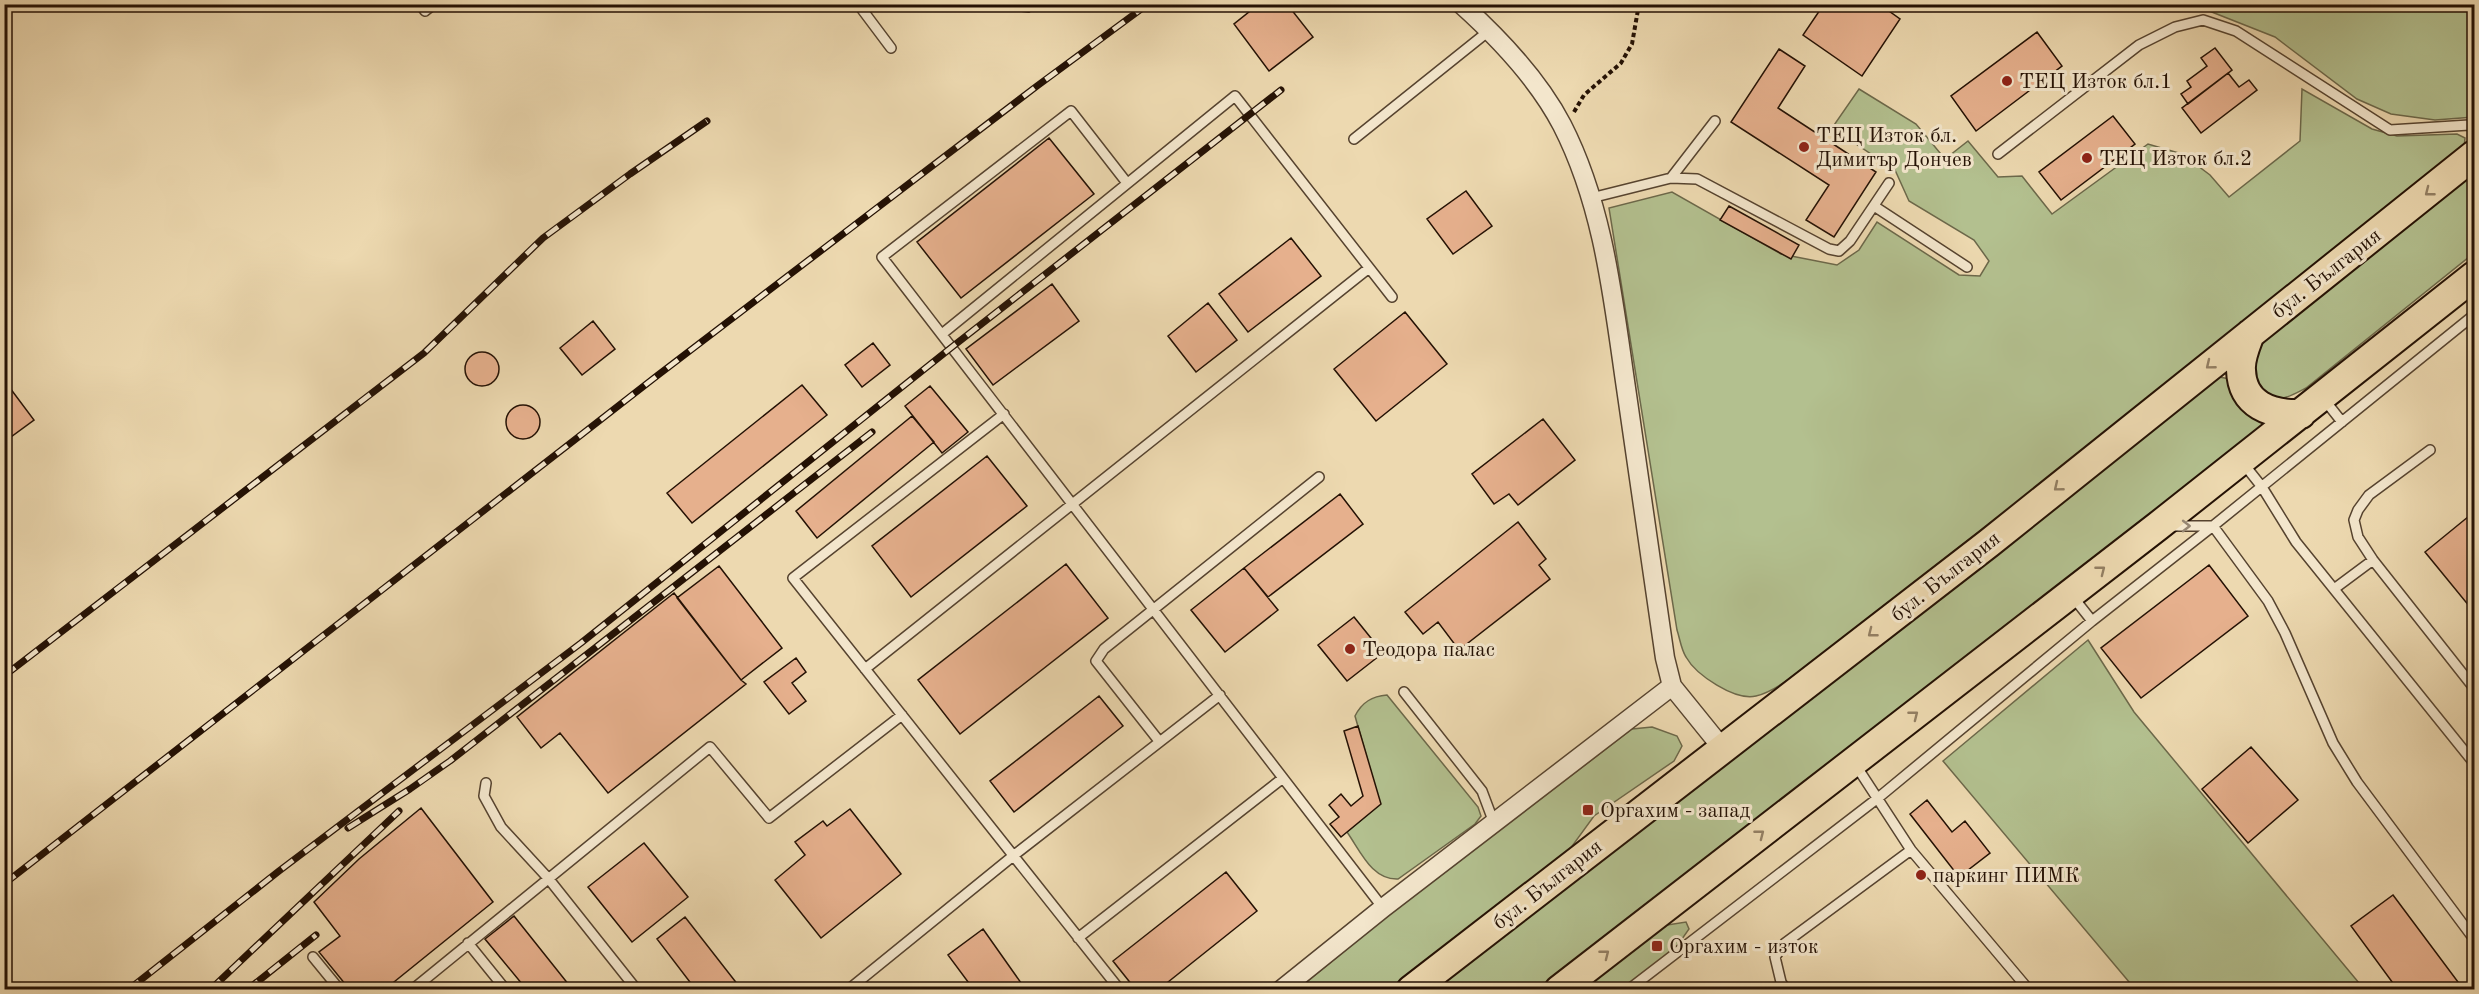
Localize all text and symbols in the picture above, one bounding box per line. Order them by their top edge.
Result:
place label: ТЕЦ Изток бл.1 [2019,72,2172,93]
marker: ТЕЦ Изток бл.1 [2000,74,2014,88]
place label: ТЕЦ Изток бл. Димитър Дончев [1816,126,1972,171]
marker: ТЕЦ Изток бл. Димитър Дончев [1797,140,1811,154]
place label: ТЕЦ Изток бл.2 [2099,149,2252,170]
marker: ТЕЦ Изток бл.2 [2080,151,2094,165]
one-way arrow [2424,184,2435,195]
street label: бул. България [2268,225,2386,323]
one-way arrow [2206,358,2217,369]
one-way arrow [2054,480,2065,491]
one-way arrow [2181,520,2190,532]
street label: бул. България [1887,528,2005,626]
one-way arrow [2095,567,2106,578]
one-way arrow [1867,626,1878,637]
place label: Теодора палас [1362,640,1495,661]
marker: Теодора палас [1343,642,1357,656]
one-way arrow [1907,712,1918,723]
place label: Оргахим - запад [1600,801,1751,822]
marker: Оргахим - запад [1581,803,1595,817]
one-way arrow [1753,831,1764,842]
street label: бул. България [1489,836,1607,934]
place label: паркинг ПИМК [1933,866,2080,887]
marker: паркинг ПИМК [1914,868,1928,882]
place label: Оргахим - изток [1669,937,1819,958]
marker: Оргахим - изток [1650,939,1664,953]
one-way arrow [1599,950,1610,961]

